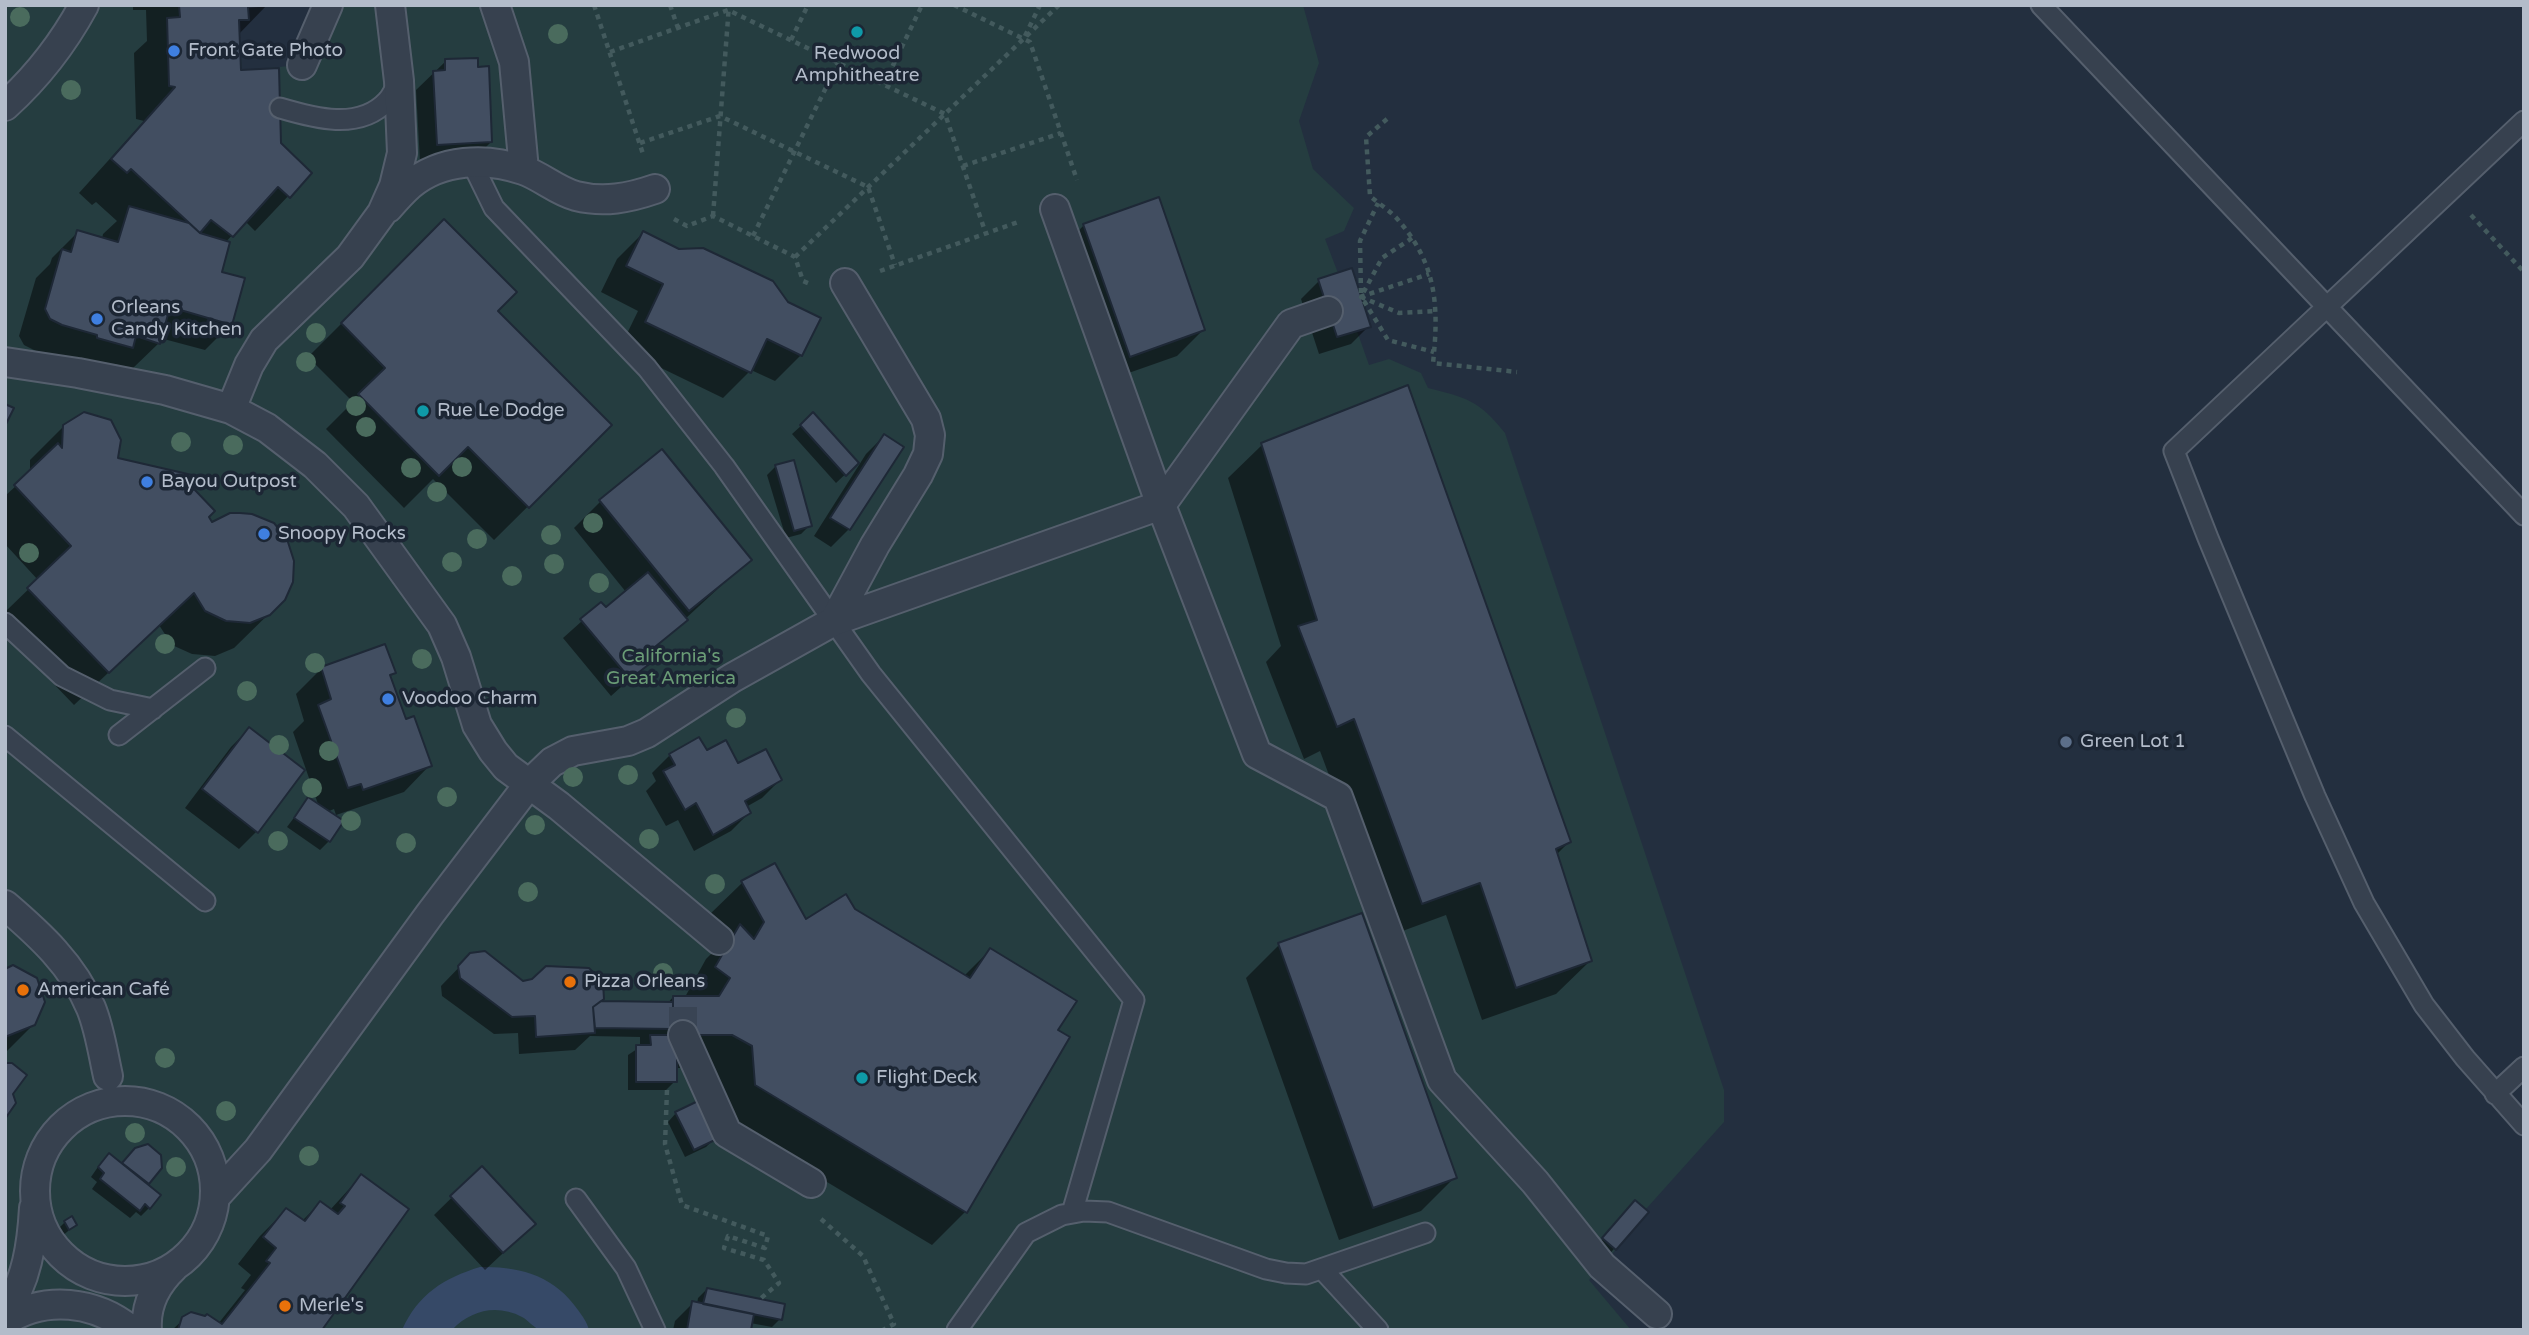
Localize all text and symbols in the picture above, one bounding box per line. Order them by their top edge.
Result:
marker: Redwood Amphitheatre [849,24,865,40]
place label: Front Gate Photo [188,40,343,62]
marker: Front Gate Photo [166,43,182,59]
place label: Redwood Amphitheatre [795,43,919,87]
place label: Orleans Candy Kitchen [111,297,242,341]
marker: Orleans Candy Kitchen [89,311,105,327]
place label: Rue Le Dodge [437,400,565,422]
marker: Rue Le Dodge [415,403,431,419]
place label: Bayou Outpost [161,471,297,493]
marker: Bayou Outpost [139,474,155,490]
place label: Snoopy Rocks [278,523,406,545]
marker: Snoopy Rocks [256,526,272,542]
park label: California's Great America [606,646,736,690]
place label: Voodoo Charm [402,688,537,710]
marker: Voodoo Charm [380,691,396,707]
place label: Green Lot 1 [2080,731,2186,753]
marker: Green Lot 1 [2058,734,2074,750]
place label: Pizza Orleans [584,971,705,993]
marker: Pizza Orleans [562,974,578,990]
place label: American Café [37,979,170,1001]
marker: American Café [15,982,31,998]
place label: Flight Deck [876,1067,978,1089]
marker: Flight Deck [854,1070,870,1086]
place label: Merle's [299,1295,364,1317]
marker: Merle's [277,1298,293,1314]

